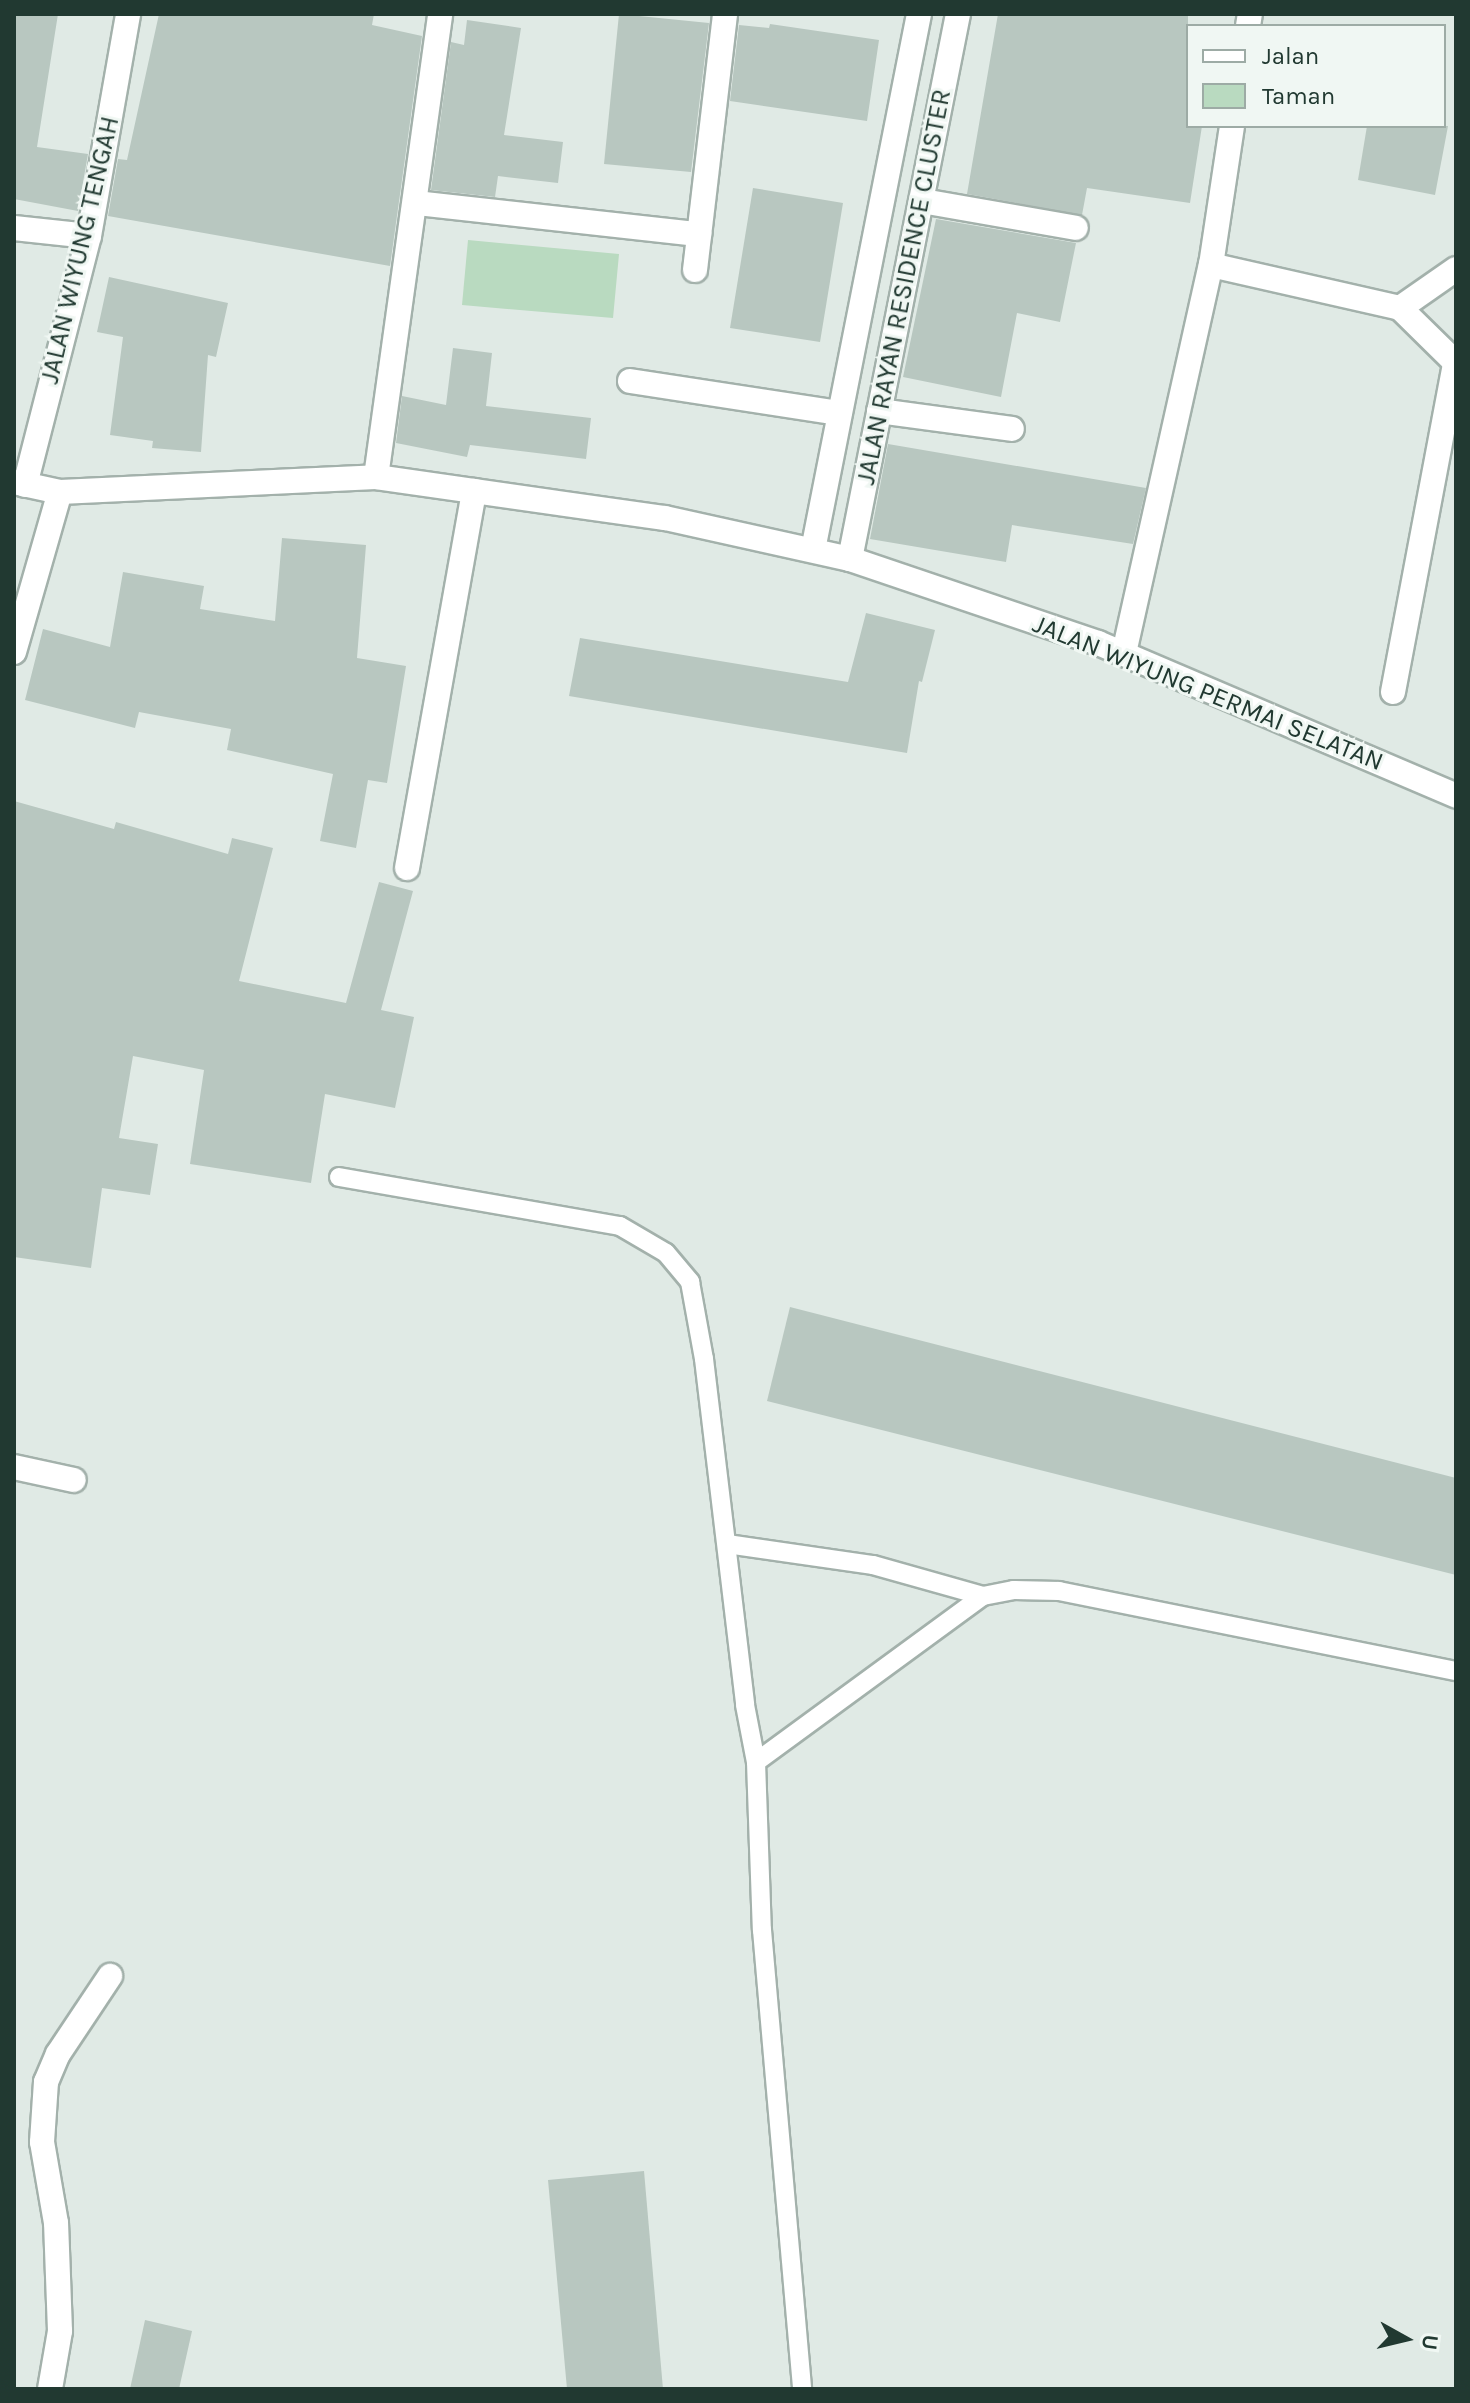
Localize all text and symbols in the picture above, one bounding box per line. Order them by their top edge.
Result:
legend [1186,24,1446,128]
text: Jalan [1262,42,1319,70]
text: Taman [1262,82,1335,110]
street label: JALAN RAYAN RESIDENCE CLUSTER [850,87,958,487]
street label: JALAN WIYUNG TENGAH [34,113,126,387]
street label: JALAN WIYUNG PERMAI SELATAN [1028,608,1388,778]
north arrow [1366,2299,1446,2379]
text: U [1416,2333,1444,2352]

